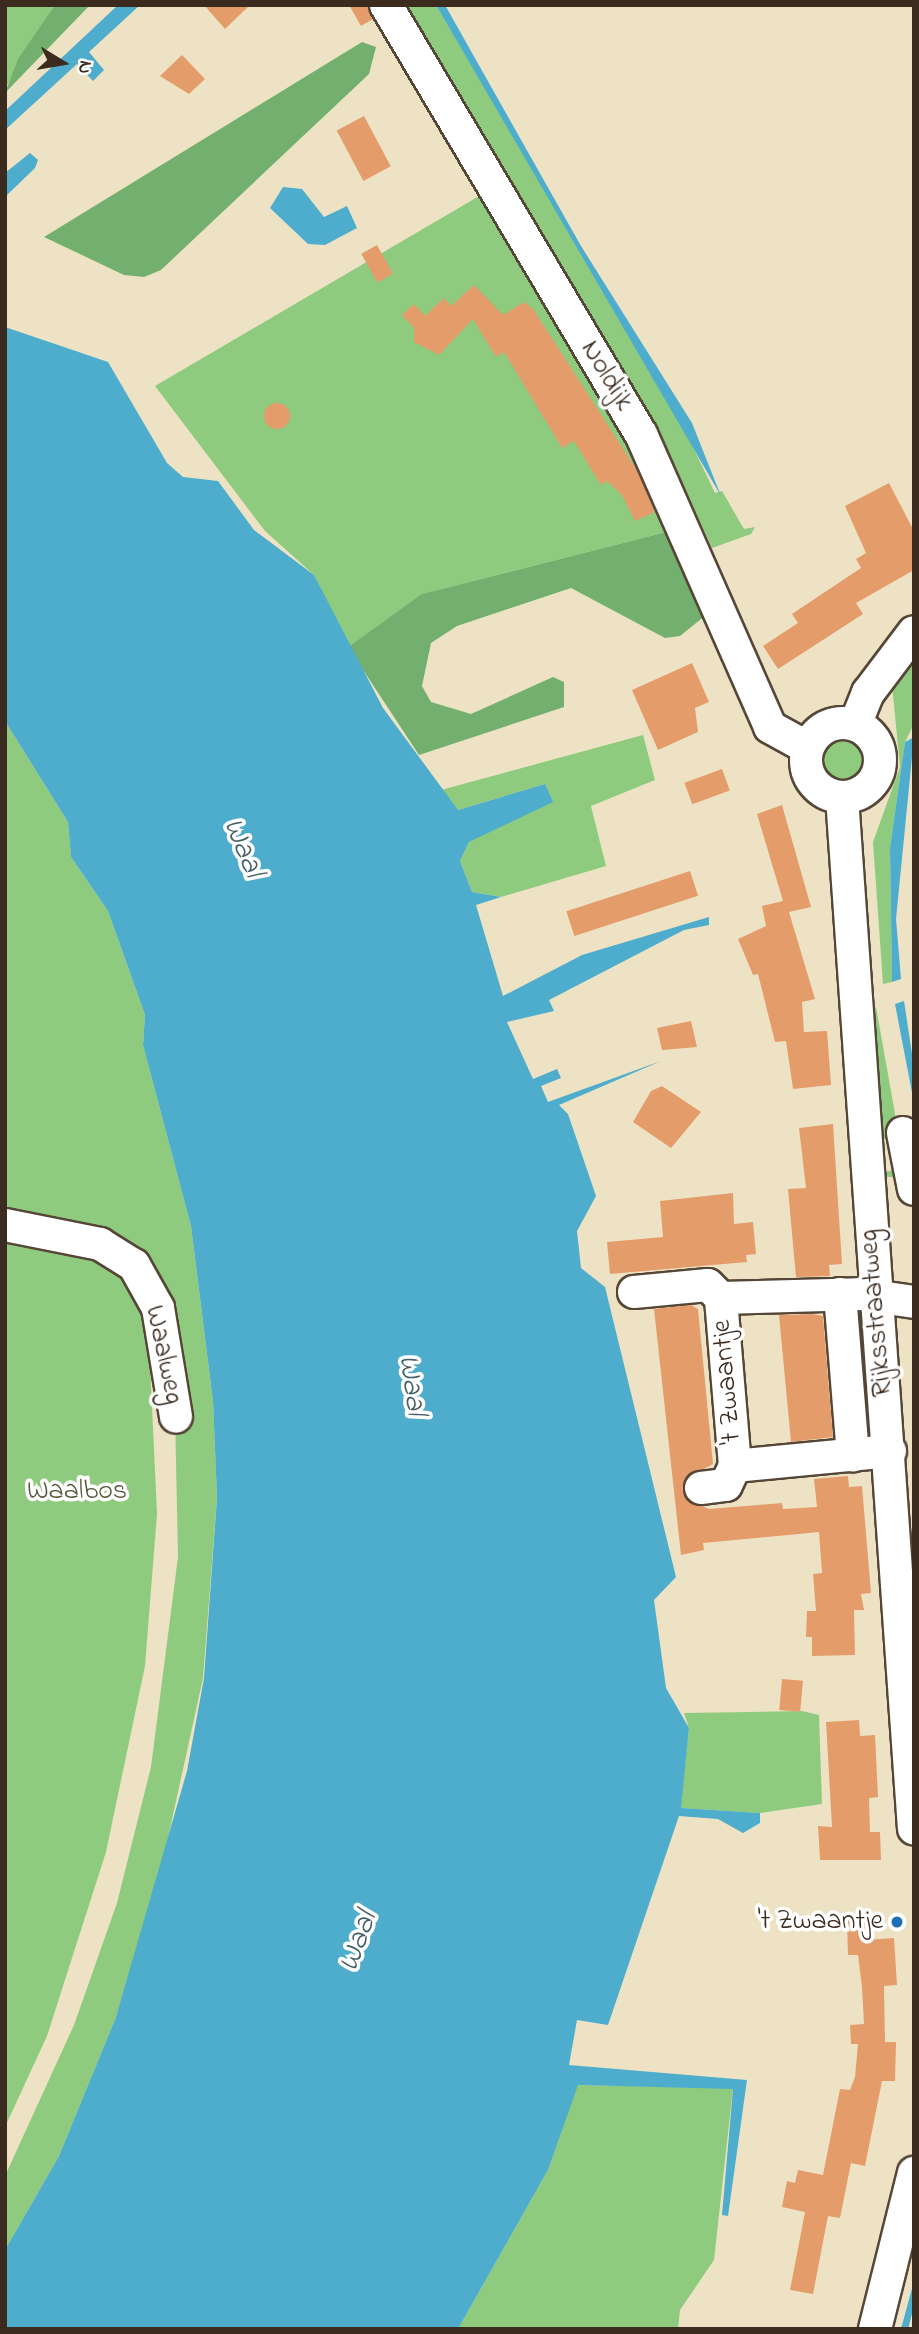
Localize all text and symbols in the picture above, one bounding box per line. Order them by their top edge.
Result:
north arrow [28,28,98,98]
text: N [70,58,99,76]
street label: Noldijk [572,335,640,417]
water label: Waal [214,813,270,883]
street label: Rijksstraatweg [853,1228,901,1398]
street label: Waalweg [136,1303,190,1407]
street label: 't Zwaantje [706,1318,750,1446]
water label: Waal [389,1352,433,1418]
park label: Waalbos [27,1475,127,1509]
place label: 't Zwaantje [758,1905,883,1939]
water label: Waal [332,1907,386,1977]
marker: 't Zwaantje [889,1914,905,1930]

